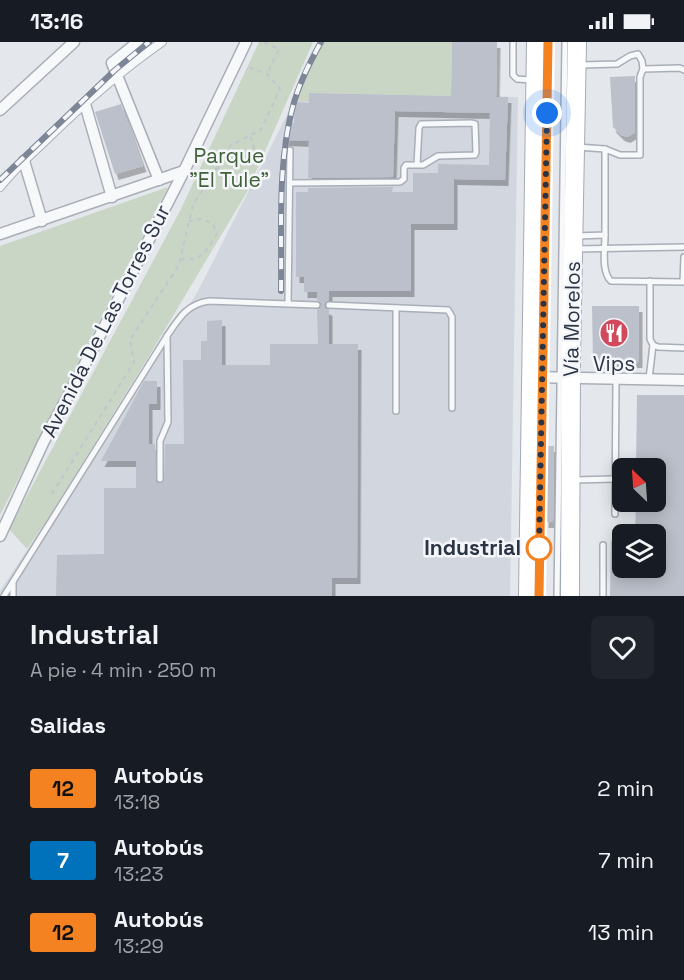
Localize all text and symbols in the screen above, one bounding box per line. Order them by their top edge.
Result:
text: 13:16 [30,7,83,35]
your location [532,98,562,128]
park label: Parque "El Tule" [189,142,269,193]
street label: Avenida De Las Torres Sur [35,200,176,442]
street label: Vía Morelos [557,261,586,377]
restaurant icon: Vips [598,317,630,349]
place label: Vips [593,350,635,377]
north arrow [612,458,666,512]
map controls [612,458,666,578]
button: layers [612,524,666,578]
place label: Industrial [424,534,521,561]
marker: Industrial [526,535,552,561]
text: Industrial [30,616,159,652]
button: heart [591,616,654,679]
text: A pie · 4 min · 250 m [30,657,216,683]
text: Salidas [30,711,106,739]
text: Autobús [114,761,204,789]
text: 2 min [597,774,654,802]
text: 12 [52,775,74,802]
text: 13:18 [114,789,160,815]
text: Autobús [114,833,204,861]
text: 7 min [598,846,654,874]
text: 7 [57,847,69,874]
text: 13:23 [114,861,164,887]
text: Autobús [114,905,204,933]
text: 13 min [588,918,654,946]
text: 12 [52,919,74,946]
text: 13:29 [114,933,164,959]

